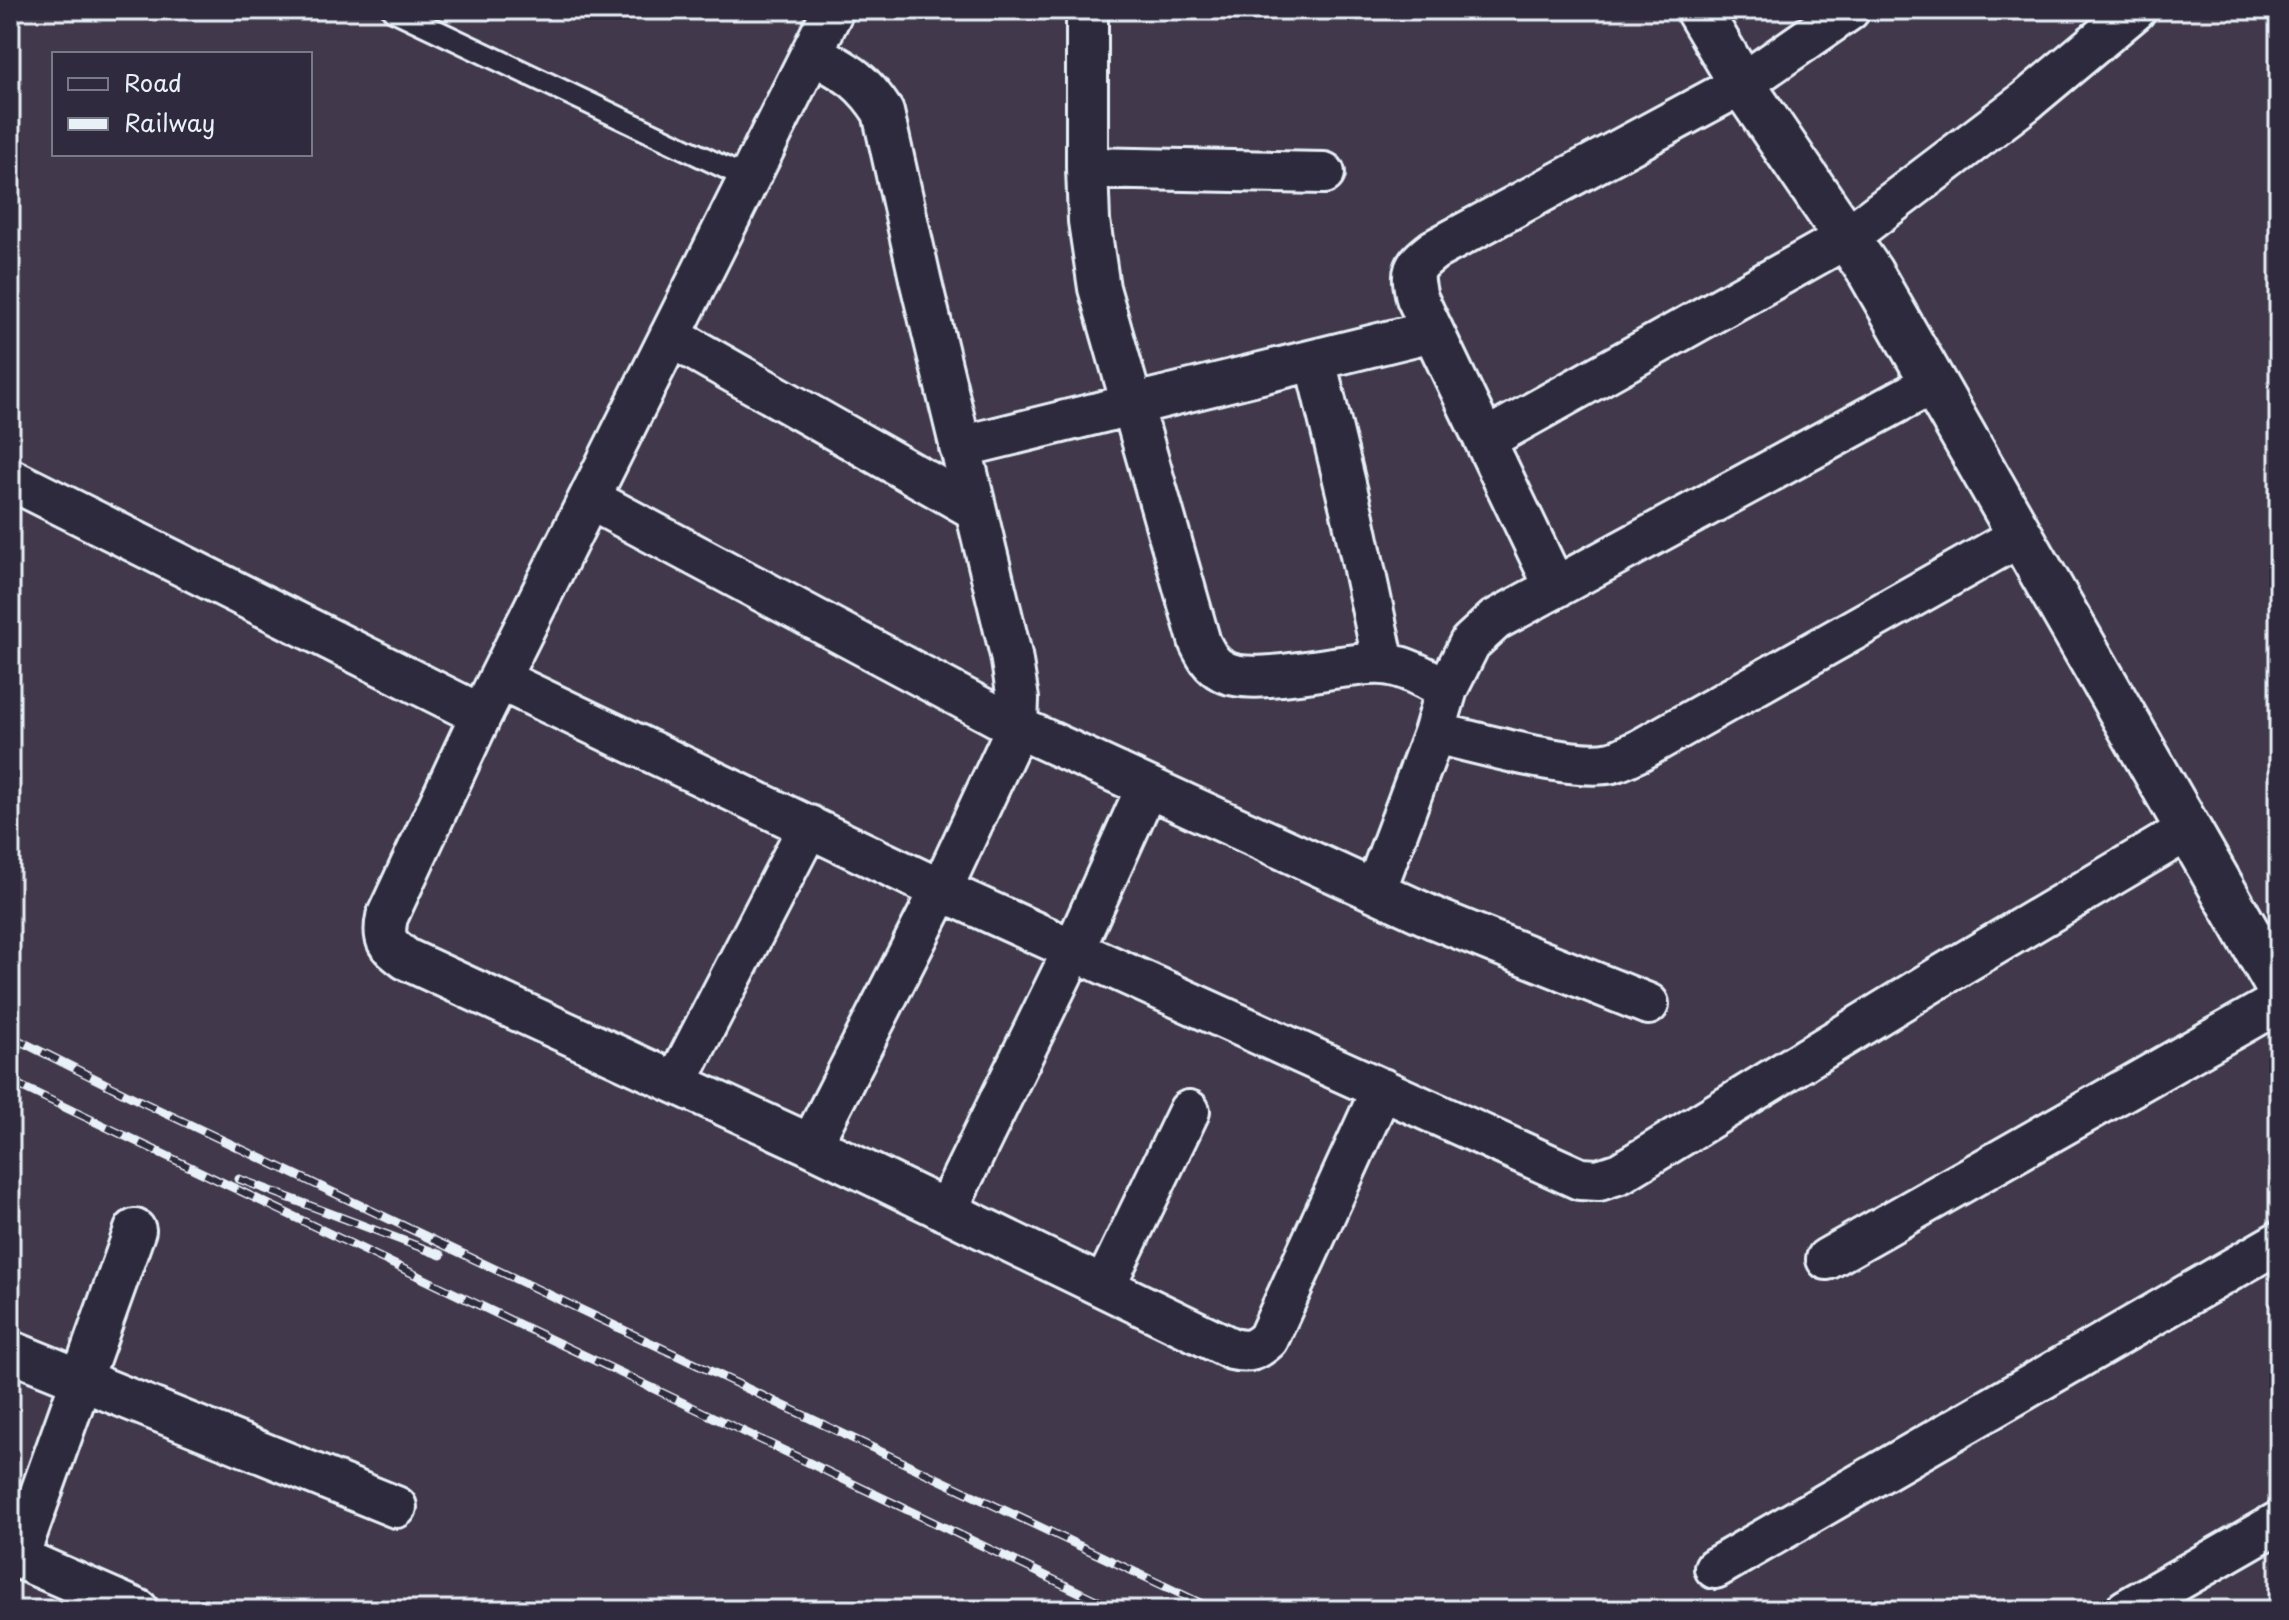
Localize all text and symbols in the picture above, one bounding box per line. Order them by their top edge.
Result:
legend [52,52,312,156]
text: Road [124,64,182,100]
text: Railway [124,104,215,140]

